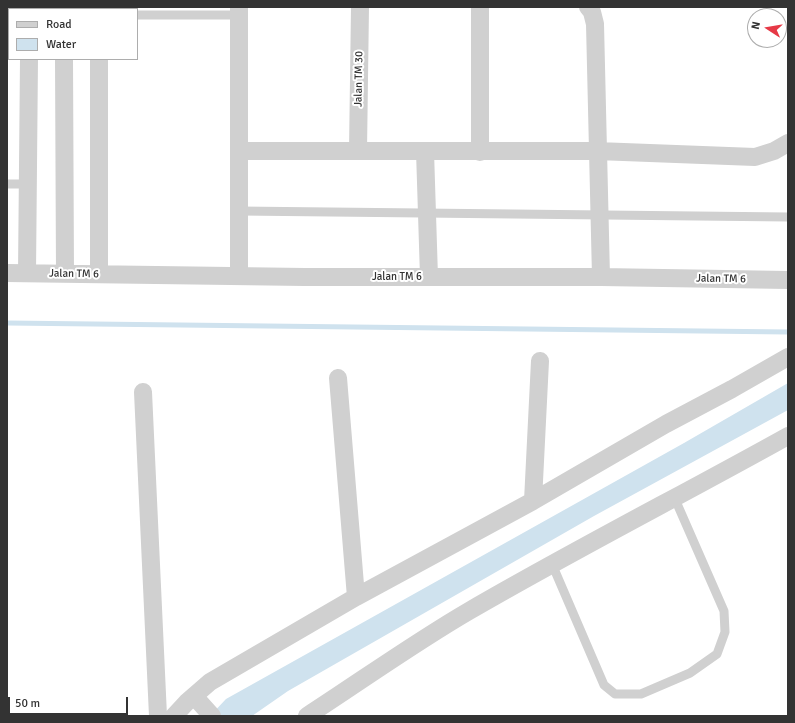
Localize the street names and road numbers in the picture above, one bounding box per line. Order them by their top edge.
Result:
street label: Jalan TM 30 [352,51,366,107]
street label: Jalan TM 6 [49,267,99,281]
street label: Jalan TM 6 [372,270,422,284]
street label: Jalan TM 6 [696,272,746,286]

